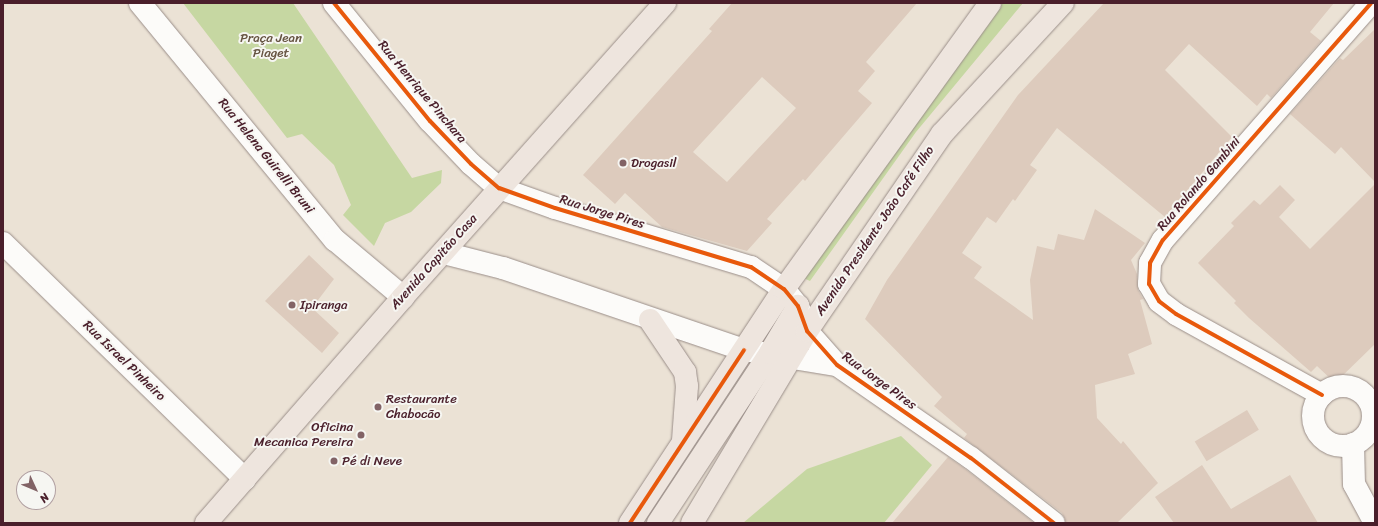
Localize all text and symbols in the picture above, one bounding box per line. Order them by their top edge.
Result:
park label: Praça Jean Piaget [240,31,302,62]
street label: Rua Henrique Pinchara [374,37,470,147]
street label: Rua Helena Guirelli Bruni [215,95,317,217]
street label: Rua Rolando Gambini [1154,134,1244,234]
street label: Avenida Presidente João Café Filho [812,143,938,319]
place label: Drogasil [631,155,676,171]
marker: Drogasil [618,158,628,168]
street label: Rua Jorge Pires [557,192,647,232]
street label: Avenida Capitão Casa [387,211,481,313]
place label: Ipiranga [300,297,348,313]
marker: Ipiranga [287,300,297,310]
street label: Rua Israel Pinheiro [79,318,169,404]
street label: Rua Jorge Pires [838,349,920,413]
place label: Restaurante Chabocão [386,392,457,423]
marker: Restaurante Chabocão [373,402,383,412]
place label: Oficina Mecanica Pereira [254,420,353,451]
marker: Oficina Mecanica Pereira [356,430,366,440]
place label: Pé di Neve [342,453,402,469]
marker: Pé di Neve [329,456,339,466]
north arrow [16,470,56,510]
text: N [35,489,54,507]

